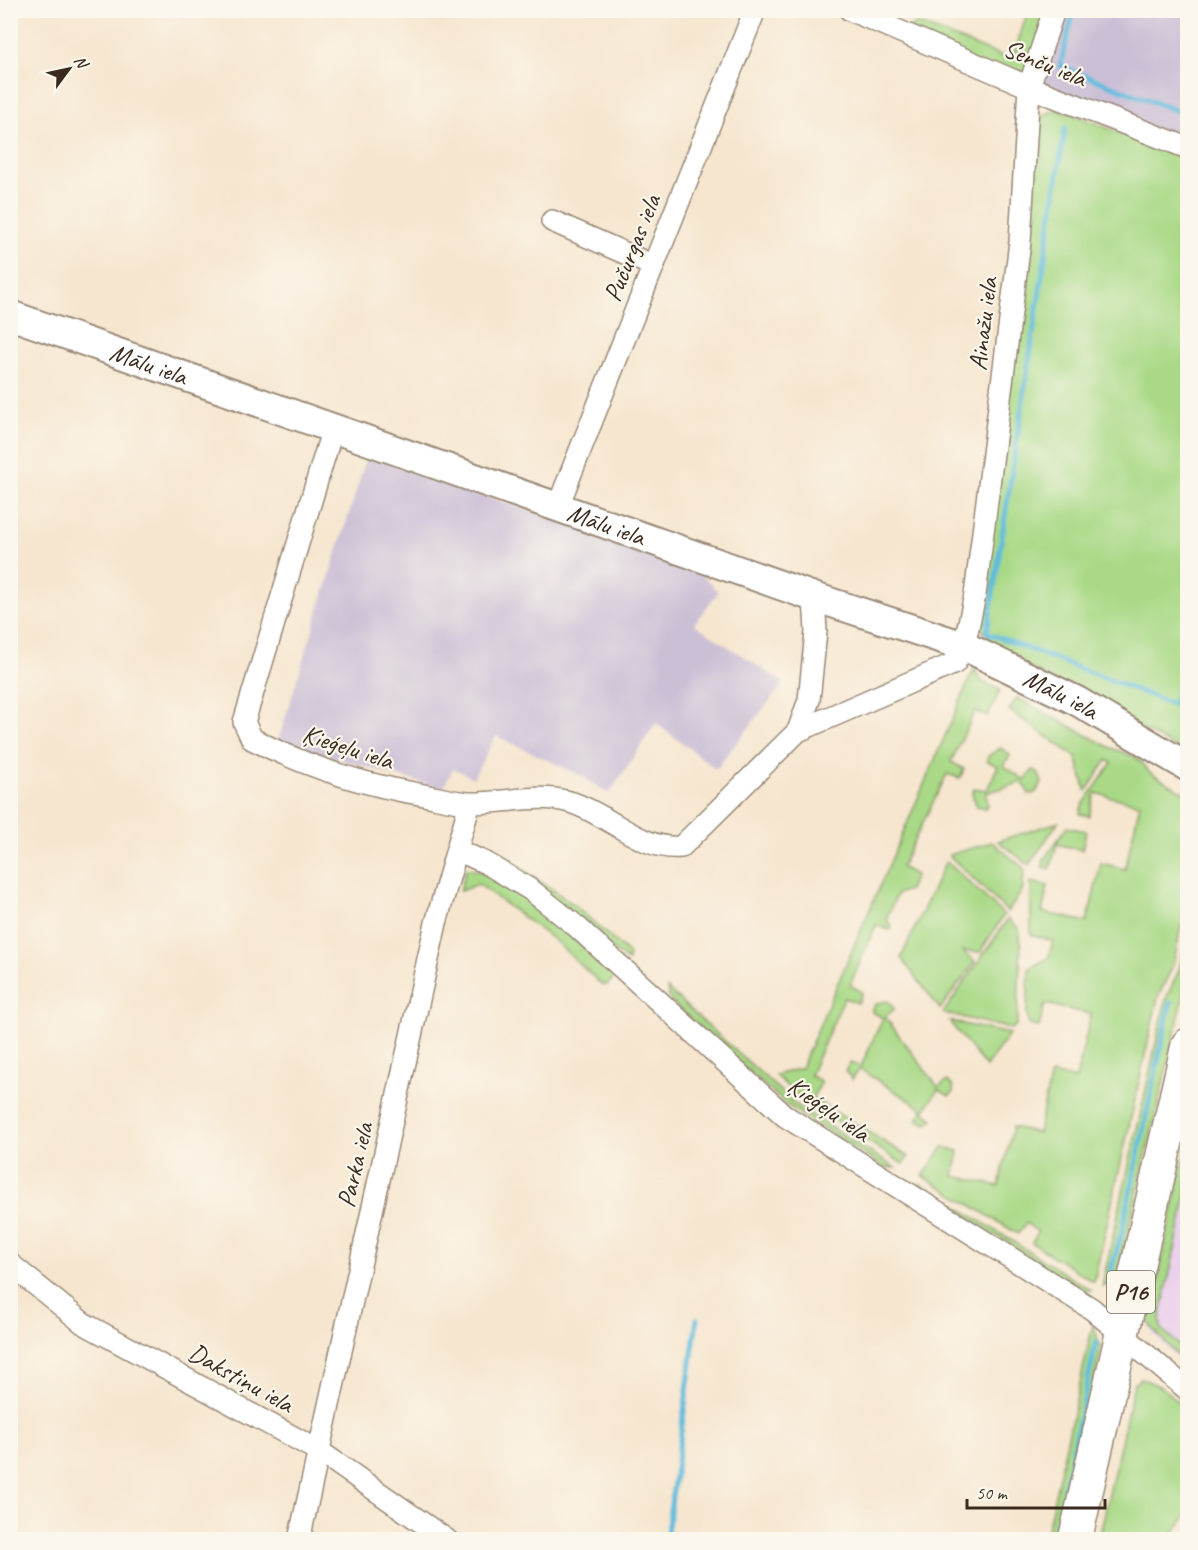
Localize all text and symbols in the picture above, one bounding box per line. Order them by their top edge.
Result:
street label: Senču iela [999,32,1093,95]
north arrow [39,39,99,99]
text: N [70,52,94,74]
street label: Pučurgas iela [596,188,669,306]
street label: Ainažu iela [961,274,1005,372]
street label: Mālu iela [106,335,193,393]
street label: Mālu iela [563,495,651,553]
street label: Mālu iela [1018,661,1106,727]
street label: Ķieģeļu iela [299,717,399,778]
street label: Ķieģeļu iela [781,1069,878,1150]
street label: Parka iela [329,1118,381,1211]
road number: P16 [1107,1271,1155,1313]
street label: Dakstiņu iela [183,1336,301,1421]
scale bar [967,1472,1105,1510]
text: 50 m [976,1482,1009,1504]

